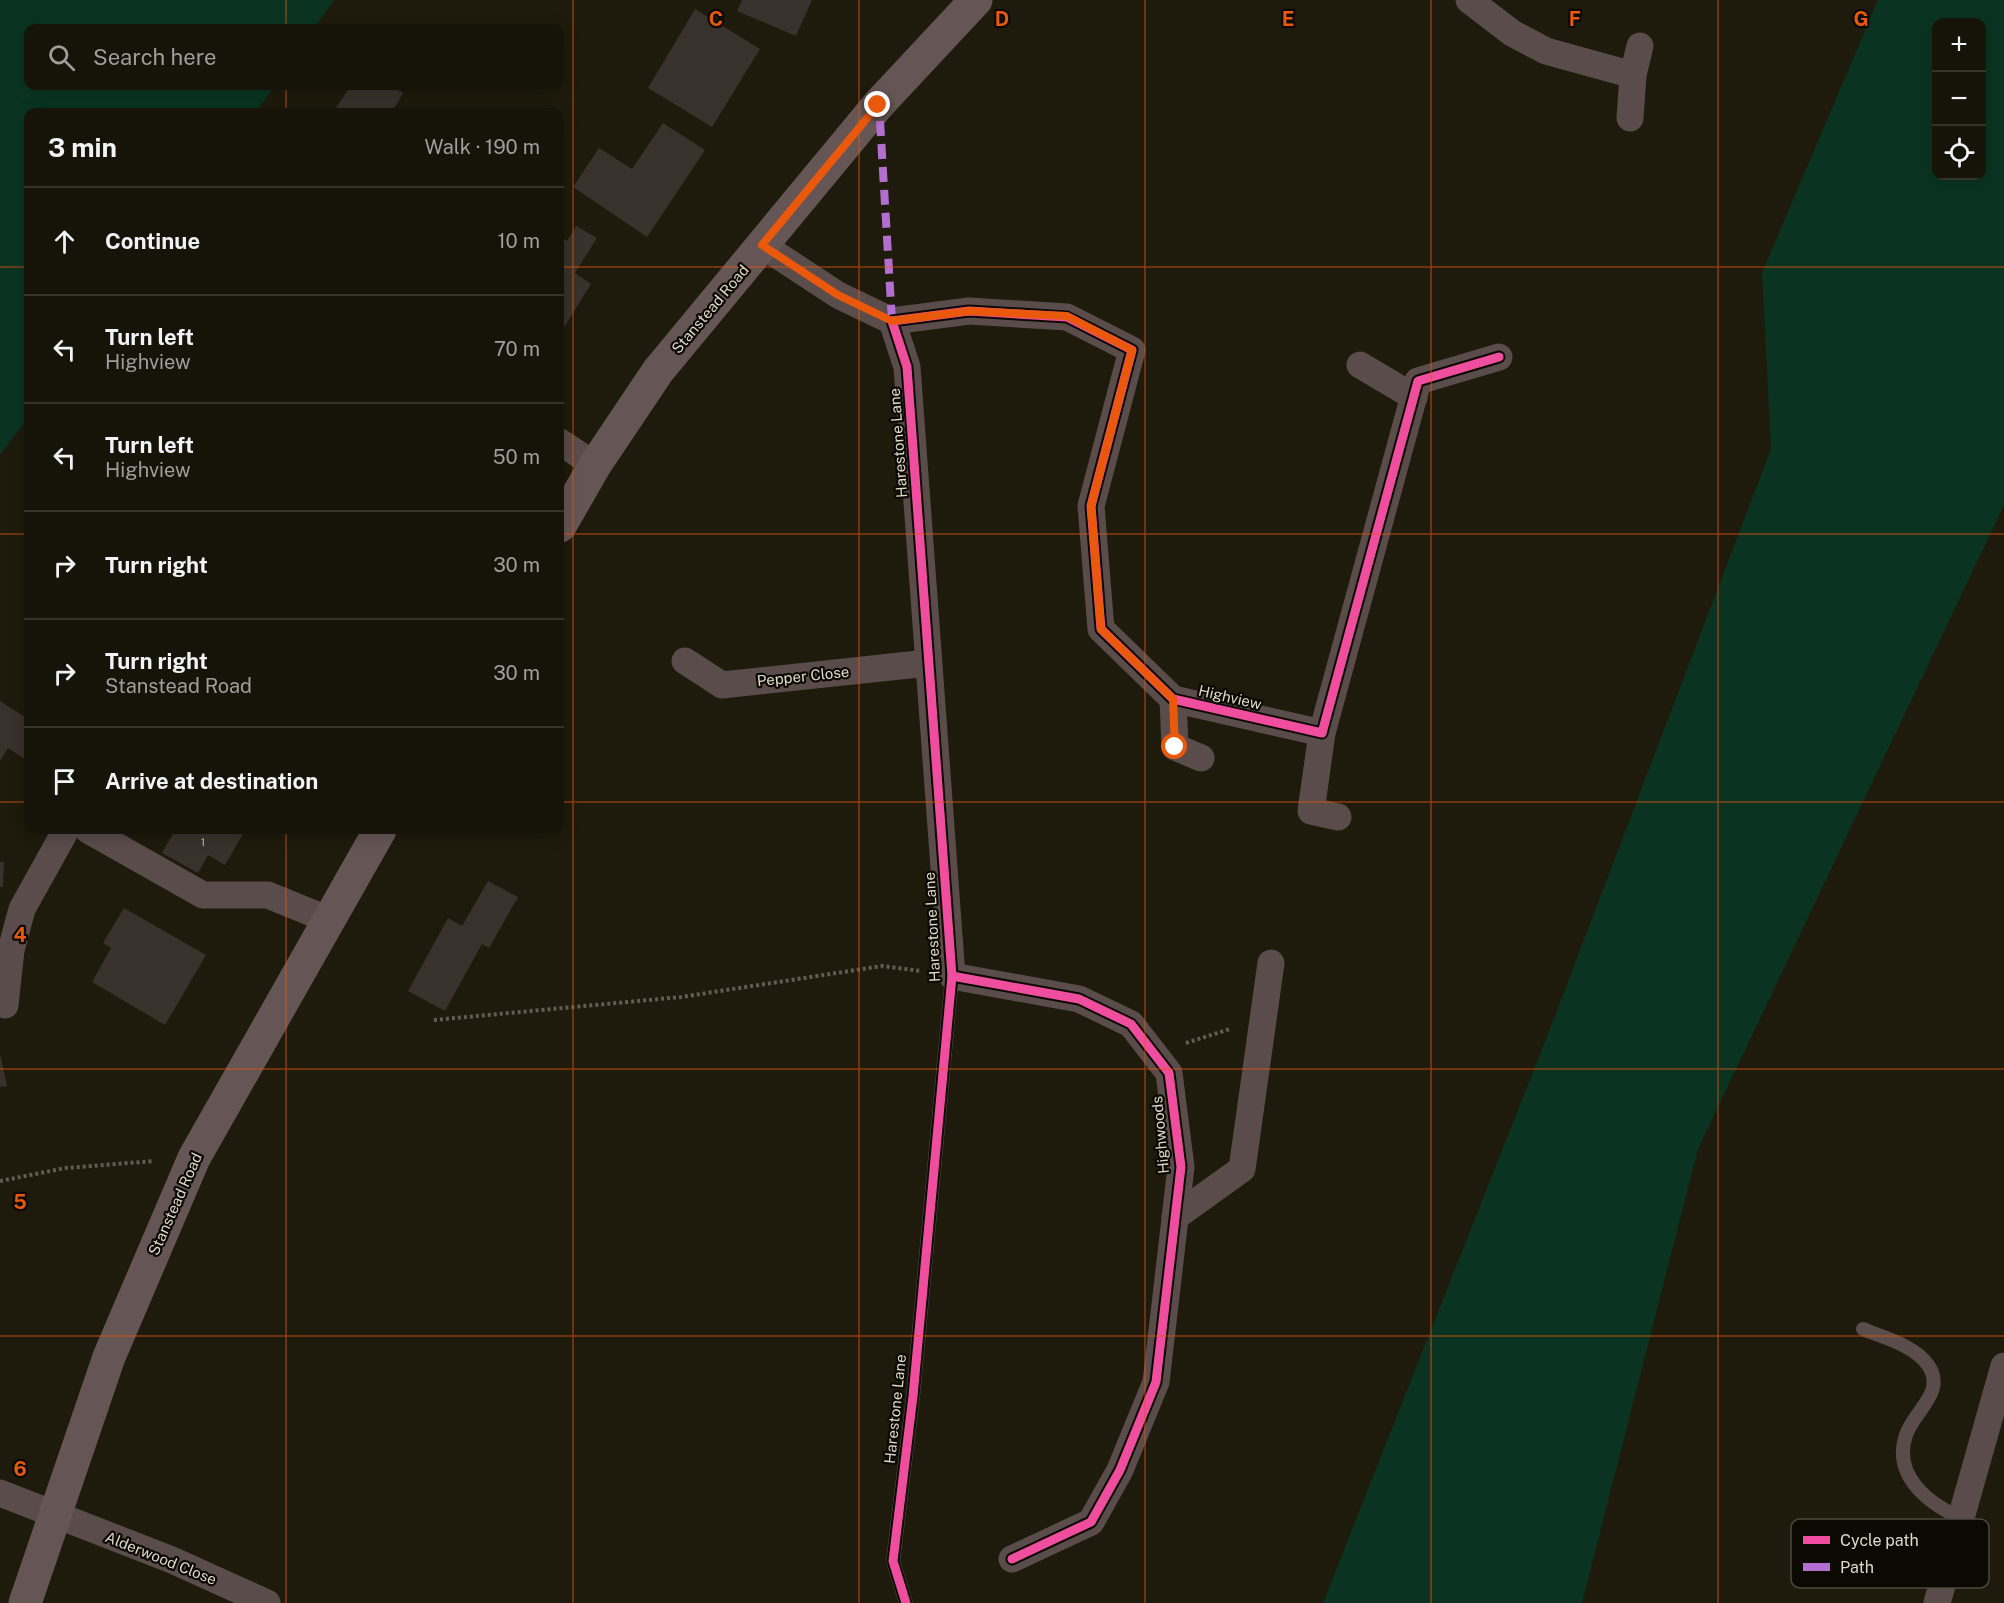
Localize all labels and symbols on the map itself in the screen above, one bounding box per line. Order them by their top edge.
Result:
text: C [709,7,723,31]
text: D [995,7,1009,31]
text: E [1282,7,1294,31]
text: F [1569,7,1581,31]
text: G [1853,7,1869,31]
route end [864,91,890,117]
street label: Stanstead Road [668,261,752,357]
street label: Harestone Lane [886,388,910,498]
street label: Pepper Close [756,663,850,689]
street label: Highview [1197,681,1264,713]
route start [1161,733,1187,759]
house number: 1 [201,835,205,849]
street label: Harestone Lane [921,872,943,982]
text: 4 [13,923,27,947]
street label: Highwoods [1148,1095,1172,1175]
street label: Stanstead Road [145,1150,205,1258]
text: 5 [13,1190,27,1214]
street label: Harestone Lane [881,1353,909,1465]
text: 6 [13,1457,27,1481]
legend [1791,1519,1989,1588]
street label: Alderwood Close [103,1528,219,1588]
text: Cycle path [1840,1531,1919,1550]
text: Path [1840,1558,1874,1577]

